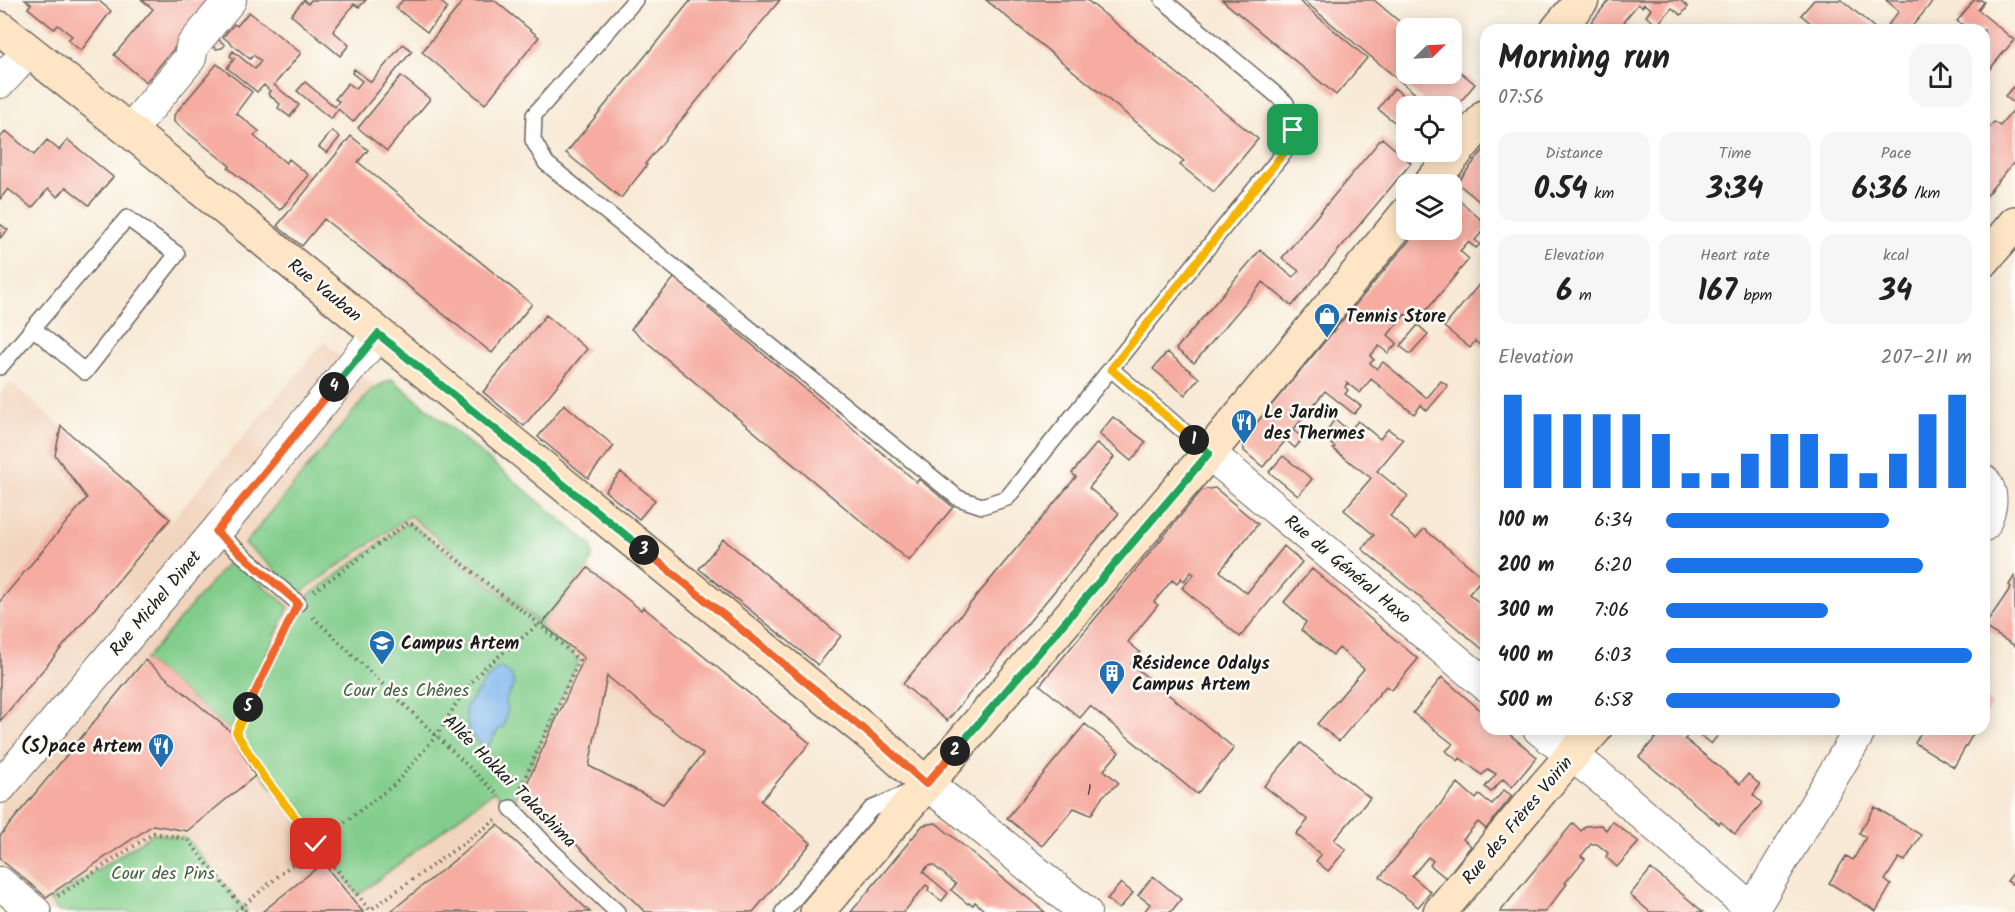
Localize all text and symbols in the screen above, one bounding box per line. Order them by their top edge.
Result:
north arrow [1396,18,1462,84]
map controls [1396,18,1462,240]
text: Morning run [1498,33,1670,86]
button: share [1909,44,1972,107]
text: 07:56 [1498,82,1544,114]
button: locate [1396,96,1462,162]
pin [1267,104,1318,155]
icon: arrive [1276,113,1309,146]
text: Distance [1545,141,1603,166]
text: Time [1719,141,1751,166]
text: Pace [1881,141,1911,166]
text: 0.54 [1534,166,1588,214]
text: 3:34 [1707,166,1763,214]
text: 6:36 [1852,166,1908,214]
button: layers [1396,174,1462,240]
text: km [1588,181,1614,206]
text: /km [1908,181,1940,206]
text: Elevation [1544,243,1604,268]
text: Heart rate [1700,243,1770,268]
text: kcal [1883,243,1909,268]
street label: Rue Vauban [280,252,368,330]
text: 6 [1556,268,1573,316]
text: 167 [1698,268,1737,316]
text: 34 [1880,268,1912,316]
text: m [1573,283,1592,308]
text: bpm [1737,283,1772,308]
shop icon: Tennis Store [1312,301,1342,339]
place label: Tennis Store [1346,303,1446,332]
text: Elevation [1498,342,1574,374]
text: 207–211 m [1881,342,1972,374]
pin: 4 [319,372,349,402]
text: 4 [330,374,338,399]
place label: Le Jardin des Thermes [1264,399,1366,449]
restaurant icon: Le Jardin des Thermes [1229,407,1259,445]
pin: 1 [1179,425,1209,455]
text: 1 [1192,427,1196,452]
text: 100 m [1498,505,1549,537]
text: 6:34 [1594,505,1632,537]
street label: Rue du Général Haxo [1277,508,1417,632]
pin: 3 [629,535,659,565]
text: 3 [640,537,648,562]
street label: Rue Michel Dinet [103,544,210,663]
text: 200 m [1498,550,1554,582]
text: 6:20 [1594,550,1632,582]
text: 300 m [1498,595,1554,627]
text: 7:06 [1594,595,1629,627]
school or university icon: Campus Artem [367,628,397,666]
place label: Campus Artem [401,630,520,659]
text: 400 m [1498,640,1554,672]
text: 6:03 [1594,640,1631,672]
place label: Résidence Odalys Campus Artem [1132,650,1270,700]
building icon: Résidence Odalys Campus Artem [1097,658,1127,696]
park label: Cour des Chênes [343,677,470,706]
text: 500 m [1498,685,1553,717]
text: 6:58 [1594,685,1633,717]
pin: 5 [233,692,263,722]
text: 5 [244,694,252,719]
street label: Allée Hokkai Takashima [435,708,583,856]
restaurant icon: (S)pace Artem [146,731,176,769]
place label: (S)pace Artem [21,733,142,762]
pin: 2 [940,736,970,766]
text: 2 [950,738,960,763]
street label: Rue des Frères Voirin [1455,750,1581,892]
house number: 1 [1087,779,1092,803]
pin [290,818,341,869]
icon: check [299,827,332,860]
park label: Cour des Pins [111,860,215,889]

